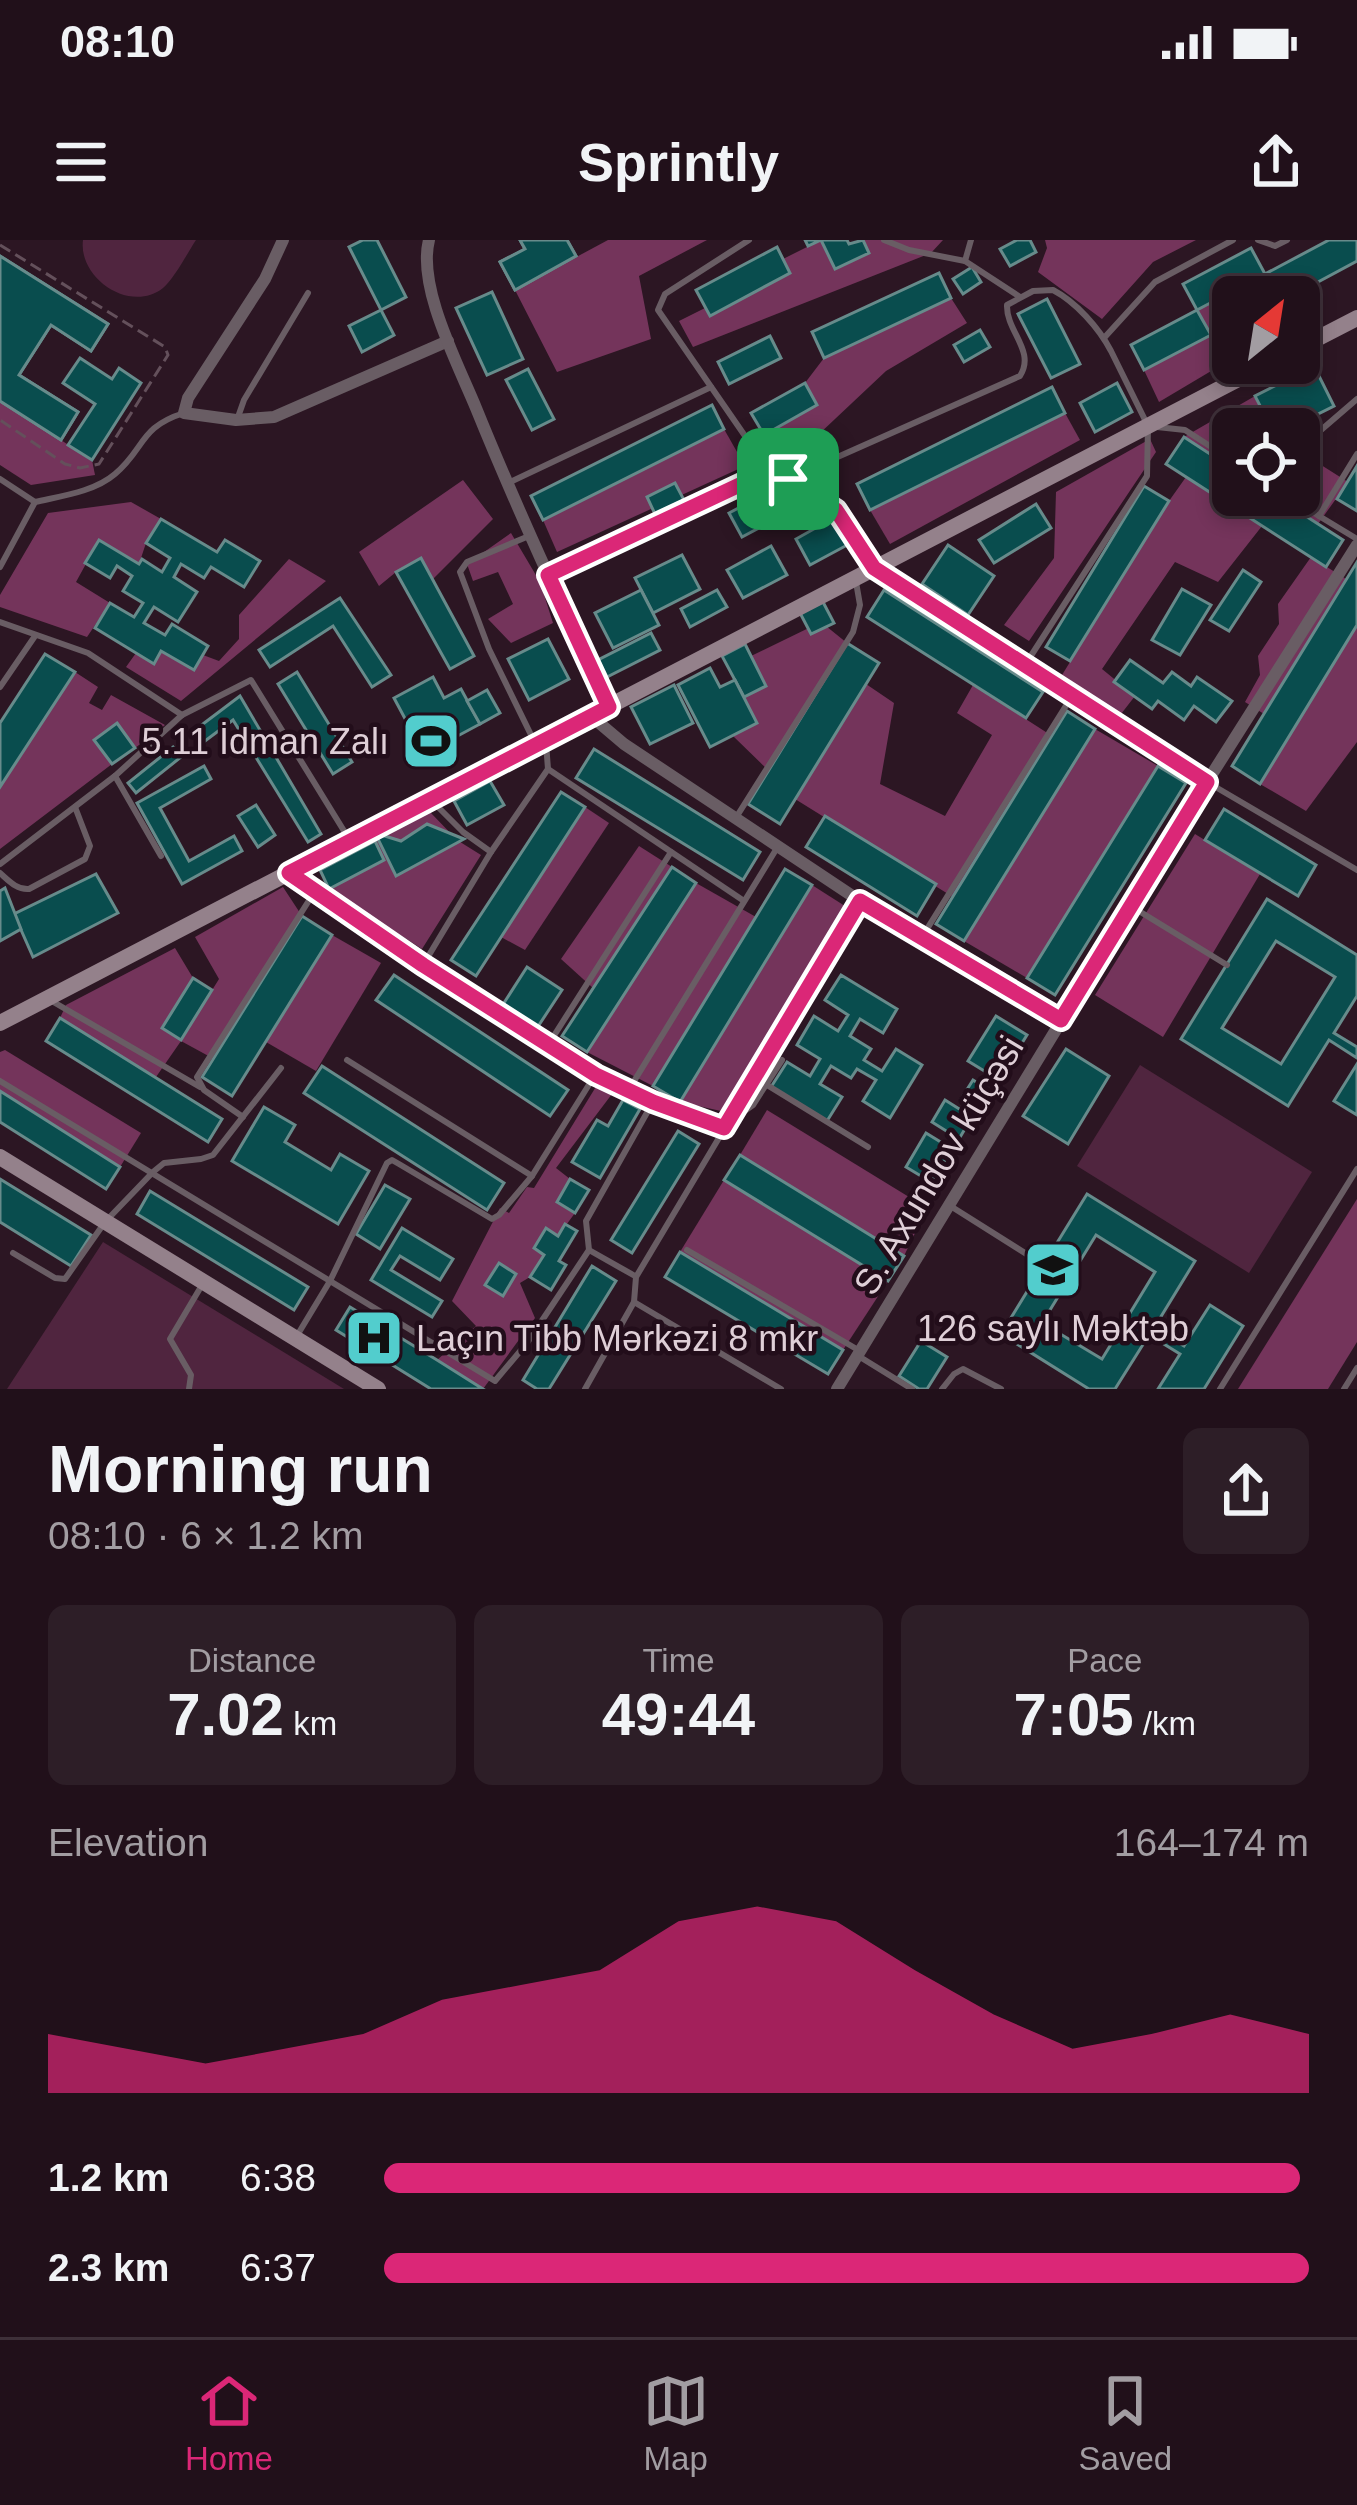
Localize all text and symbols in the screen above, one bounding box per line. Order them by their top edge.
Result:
text: 08:10 [60,16,175,67]
icon: menu [48,129,114,195]
icon: share [1243,129,1309,195]
text: Sprintly [578,132,779,192]
north arrow [1212,276,1320,384]
map controls [1212,276,1320,516]
button: locate [1212,408,1320,516]
pin [737,428,839,530]
icon: arrive [755,446,821,512]
sports icon: 5.11 İdman Zalı [400,710,462,772]
place label: 5.11 İdman Zalı [142,721,389,762]
street label: S. Axundov küçəsi [845,1029,1032,1302]
school or university icon: 126 saylı Məktəb [1022,1239,1084,1301]
hospital icon: Laçın Tibb Mərkəzi 8 mkr [343,1307,405,1369]
place label: 126 saylı Məktəb [917,1308,1189,1349]
place label: Laçın Tibb Mərkəzi 8 mkr [416,1318,818,1359]
button: share [1183,1428,1309,1554]
text: Morning run [48,1432,433,1506]
text: 08:10 · 6 × 1.2 km [48,1514,363,1557]
text: Distance [188,1642,316,1679]
text: Time [642,1642,715,1679]
text: Pace [1067,1642,1142,1679]
text: 7.02 [167,1681,284,1748]
text: 49:44 [602,1681,755,1748]
text: 7:05 [1014,1681,1134,1748]
text: km [284,1705,337,1742]
text: /km [1134,1705,1196,1742]
text: Elevation [48,1821,208,1864]
text: 164–174 m [1114,1821,1309,1864]
text: 1.2 km [48,2156,169,2199]
text: 6:38 [240,2156,316,2199]
text: 2.3 km [48,2246,169,2289]
text: 6:37 [240,2246,316,2289]
tab: Home [185,2368,273,2478]
tab: Map [643,2368,709,2478]
tab: Saved [1079,2368,1172,2478]

